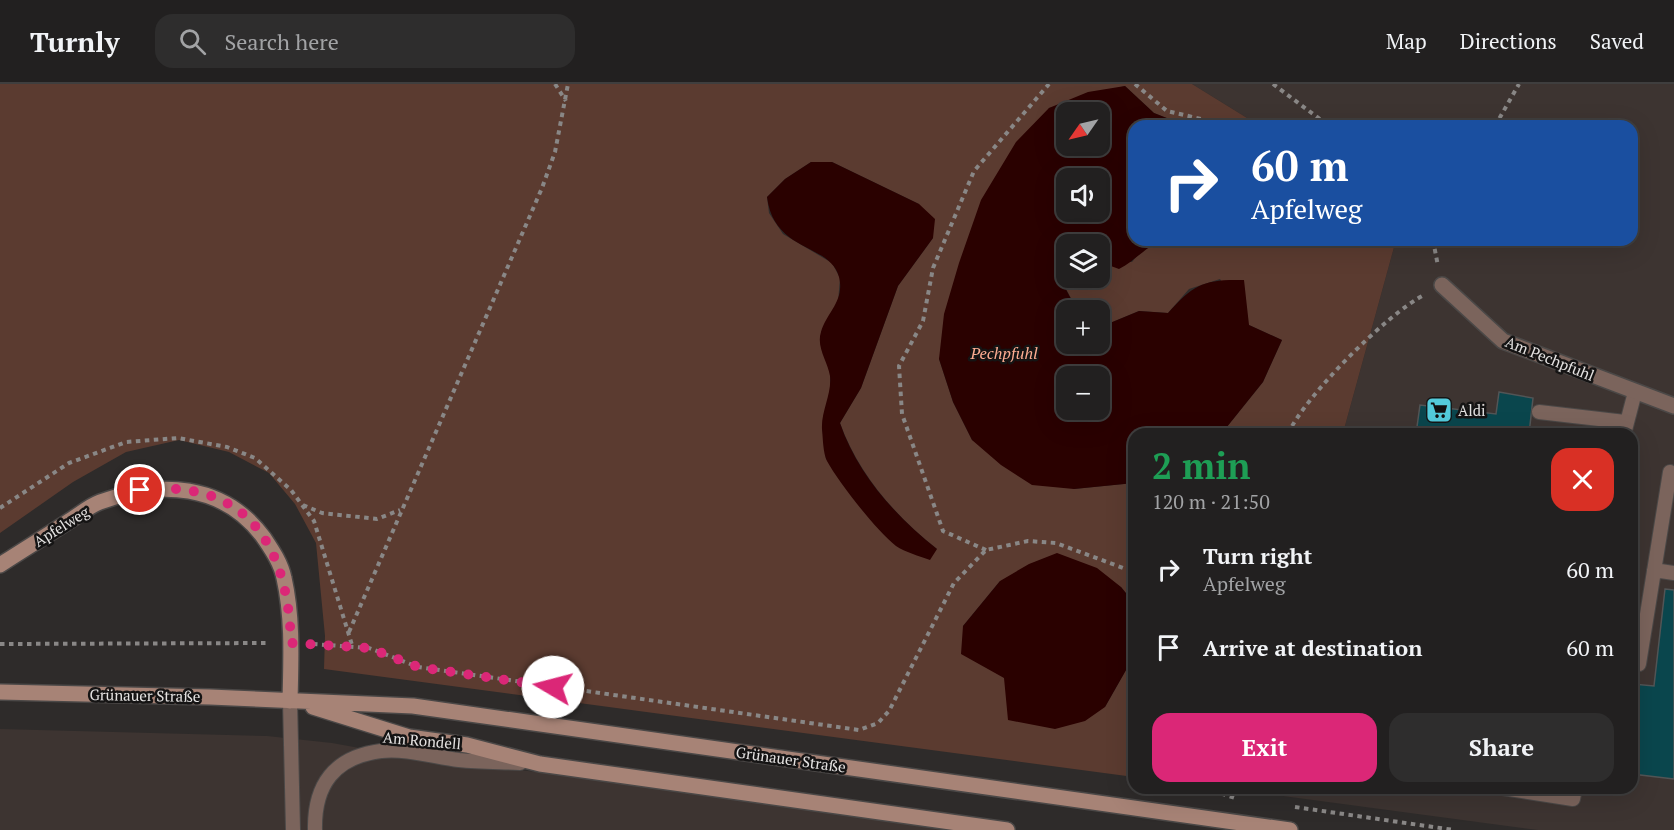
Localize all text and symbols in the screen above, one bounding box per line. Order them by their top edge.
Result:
search box [155,14,575,68]
text: Turnly [30,23,119,60]
icon: search [176,25,209,58]
text: Search here [224,27,339,56]
text: Map [1386,27,1427,55]
text: Directions [1460,27,1557,55]
text: Saved [1590,27,1644,55]
north arrow [1056,102,1110,156]
map controls [1056,102,1110,420]
text: 60 m [1251,137,1349,193]
icon: right [1152,144,1230,222]
button: sound [1056,168,1110,222]
text: Apfelweg [1251,191,1362,227]
button: layers [1056,234,1110,288]
button: + [1056,300,1110,354]
street label: Am Pechpfuhl [1503,331,1597,385]
water label: Pechpfuhl [969,342,1038,364]
button: − [1056,366,1110,420]
supermarket icon: Aldi [1424,395,1454,425]
place label: Aldi [1458,400,1486,420]
text: 2 min [1152,442,1250,489]
button: close [1551,448,1614,511]
pin [114,464,165,515]
icon: arrive [123,473,156,506]
text: 120 m · 21:50 [1152,488,1270,515]
street label: Apfelweg [29,501,93,551]
text: Turn right [1203,541,1312,570]
icon: right [1152,553,1185,586]
text: 60 m [1566,555,1614,584]
text: Apfelweg [1203,570,1285,597]
icon: arrive [1152,631,1185,664]
text: Arrive at destination [1203,633,1422,662]
text: 60 m [1566,633,1614,662]
position arrow [521,655,585,719]
street label: Grünauer Straße [89,684,201,706]
button: Exit [1152,713,1377,782]
button: Share [1389,713,1614,782]
street label: Am Rondell [382,727,462,753]
street label: Grünauer Straße [735,741,847,777]

